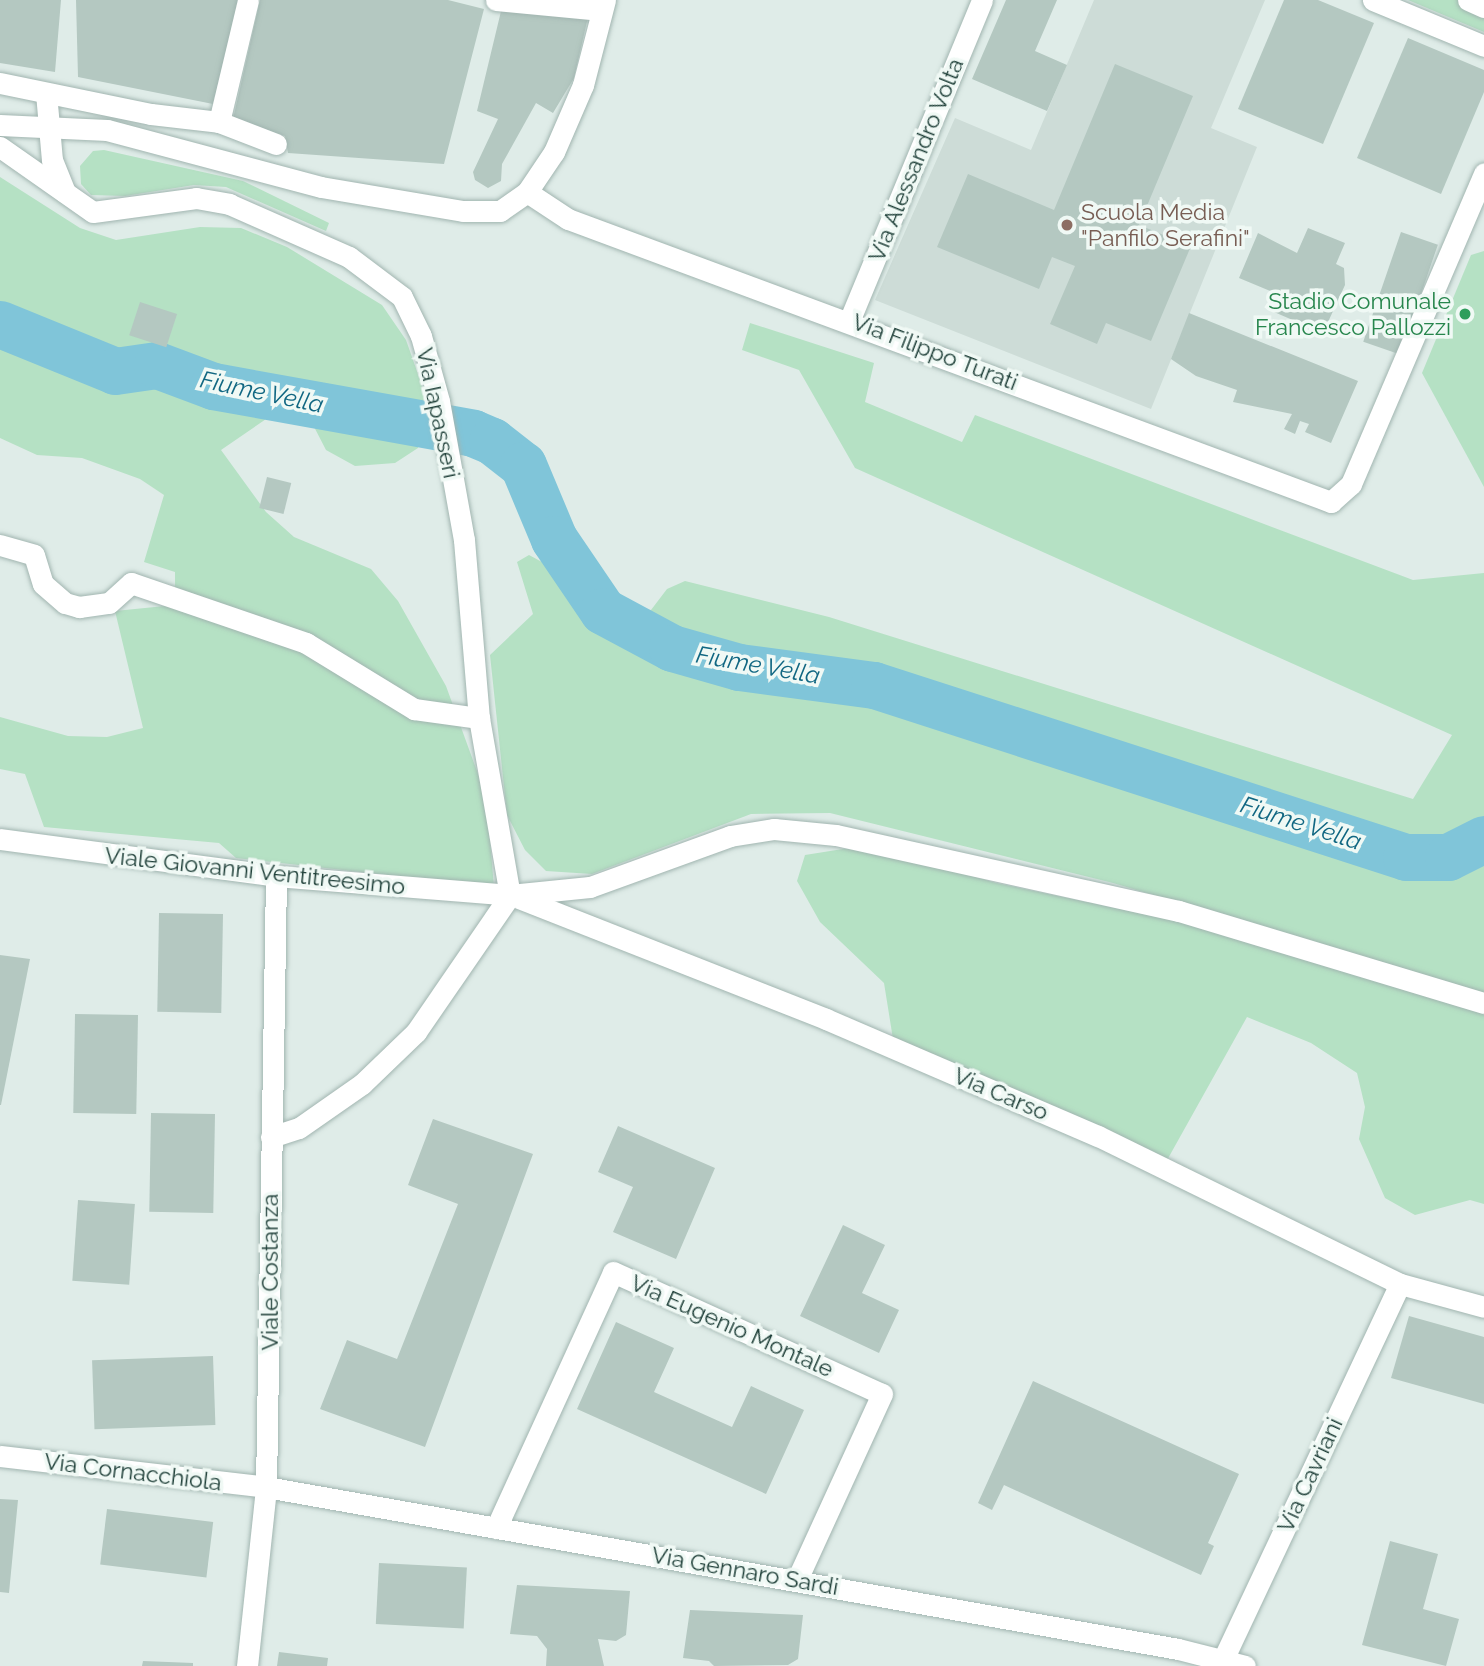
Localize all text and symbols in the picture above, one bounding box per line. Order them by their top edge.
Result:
street label: Via Alessandro Volta [862,54,970,266]
place label: Scuola Media "Panfilo Serafini" [1081,198,1250,252]
marker: Scuola Media "Panfilo Serafini" [1059,217,1075,233]
place label: Stadio Comunale Francesco Pallozzi [1255,287,1451,341]
marker: Stadio Comunale Francesco Pallozzi [1457,306,1473,322]
street label: Via Filippo Turati [848,308,1022,396]
street label: Via Iapasseri [411,345,465,481]
water label: Fiume Vella [197,365,327,419]
water label: Fiume Vella [693,640,823,690]
water label: Fiume Vella [1237,790,1365,856]
street label: Viale Giovanni Ventitreesimo [103,841,407,901]
street label: Via Carso [949,1062,1053,1126]
street label: Viale Costanza [256,1194,284,1350]
street label: Via Eugenio Montale [626,1269,838,1383]
street label: Via Cavriani [1271,1413,1349,1537]
street label: Via Cornacchiola [43,1447,223,1497]
street label: Via Gennaro Sardi [649,1541,841,1601]

